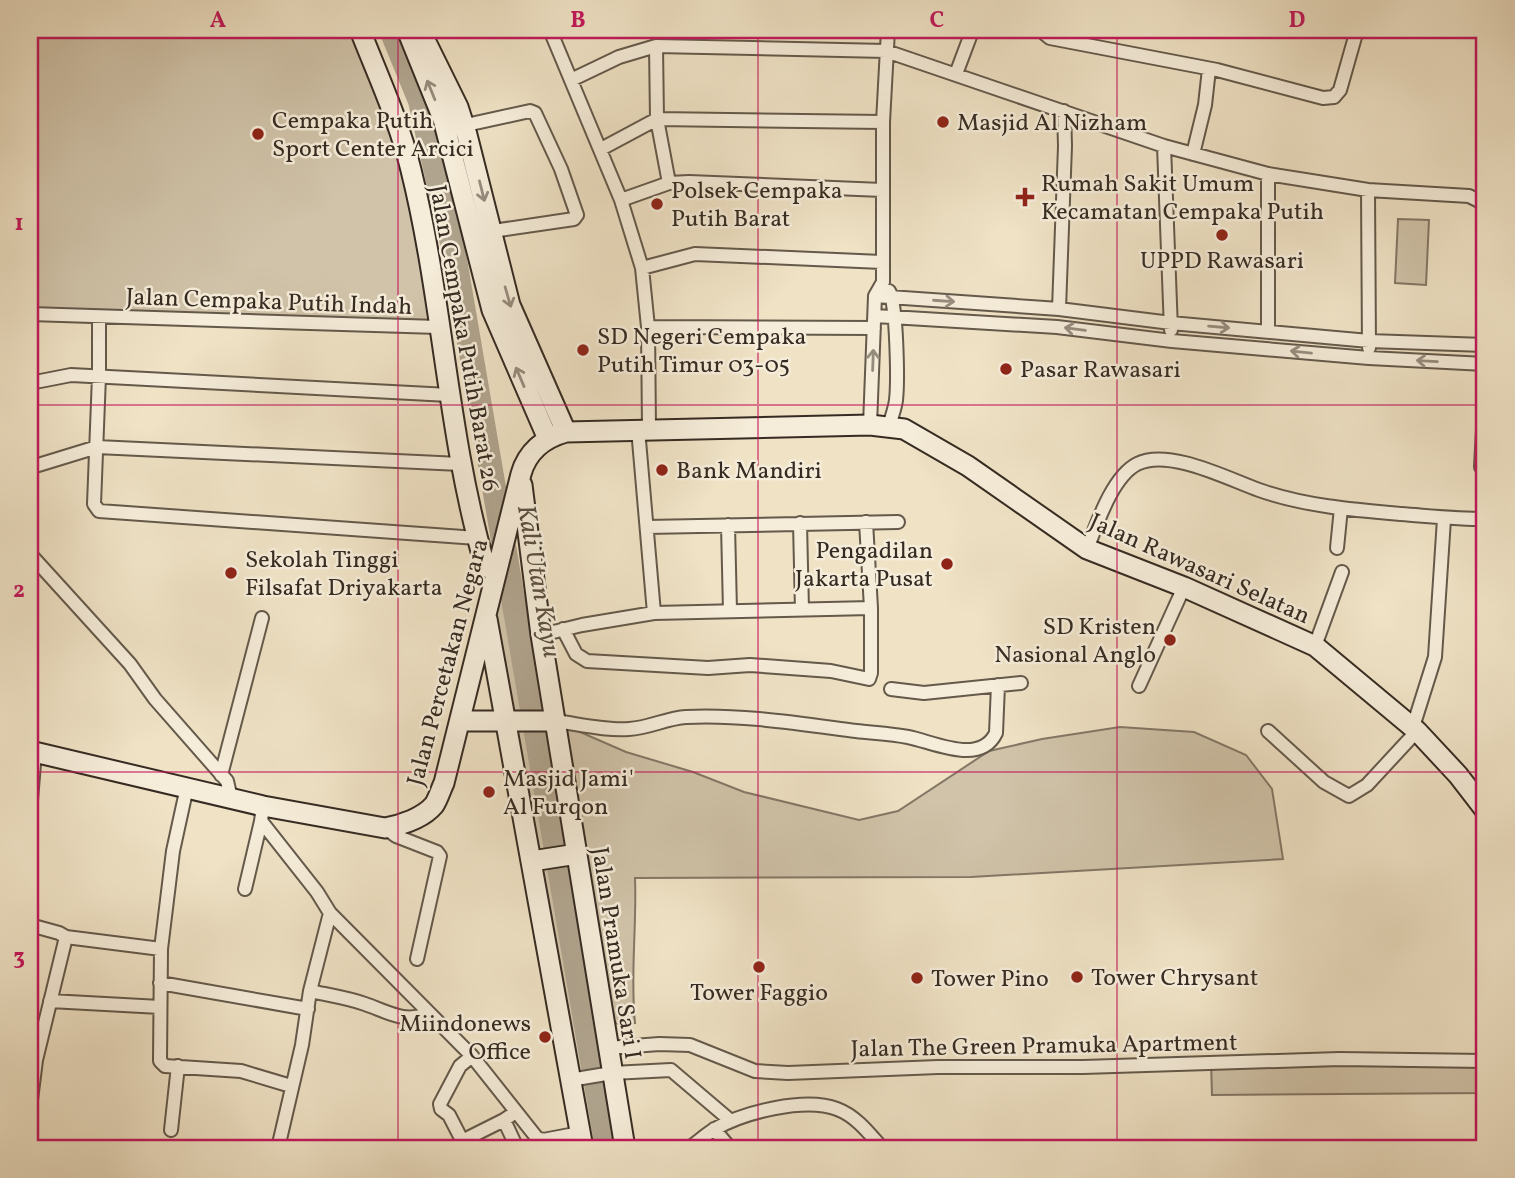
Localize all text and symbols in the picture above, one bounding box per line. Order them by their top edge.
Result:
text: A [210,5,226,37]
text: B [570,5,586,37]
text: C [930,5,944,37]
text: D [1289,5,1306,37]
one-way arrow [424,79,437,101]
place label: Cempaka Putih Sport Center Arcici [272,105,474,167]
place label: Masjid Al Nizham [957,107,1147,141]
marker: Masjid Al Nizham [935,114,951,130]
marker: Cempaka Putih Sport Center Arcici [250,126,266,142]
place label: Rumah Sakit Umum Kecamatan Cempaka Putih [1041,168,1324,230]
place label: Polsek Cempaka Putih Barat [671,175,843,237]
one-way arrow [476,180,489,202]
street label: Jalan Cempaka Putih Barat 26 [419,182,507,494]
marker: Rumah Sakit Umum Kecamatan Cempaka Putih [1015,187,1035,207]
marker: Polsek Cempaka Putih Barat [649,196,665,212]
text: 1 [14,208,24,240]
marker: UPPD Rawasari [1214,227,1230,243]
place label: UPPD Rawasari [1140,245,1304,279]
street label: Jalan Cempaka Putih Indah [125,281,413,325]
one-way arrow [503,286,516,308]
one-way arrow [932,295,954,308]
place label: SD Negeri Cempaka Putih Timur 03-05 [597,321,807,383]
one-way arrow [1207,321,1230,334]
one-way arrow [1064,323,1086,336]
marker: SD Negeri Cempaka Putih Timur 03-05 [575,342,591,358]
one-way arrow [1290,345,1313,358]
one-way arrow [866,349,879,372]
place label: Pasar Rawasari [1020,354,1181,388]
one-way arrow [1416,354,1439,367]
marker: Pasar Rawasari [998,361,1014,377]
one-way arrow [513,366,526,388]
place label: Bank Mandiri [676,455,822,489]
marker: Bank Mandiri [654,462,670,478]
water label: Kali Utan Kayu [507,502,569,661]
street label: Jalan Rawasari Selatan [1083,506,1315,634]
street label: Jalan Percetakan Negara [400,535,498,790]
place label: Pengadilan Jakarta Pusat [795,535,933,597]
place label: Sekolah Tinggi Filsafat Driyakarta [245,544,443,606]
marker: Pengadilan Jakarta Pusat [939,556,955,572]
marker: Sekolah Tinggi Filsafat Driyakarta [223,565,239,581]
text: 2 [13,575,25,607]
place label: SD Kristen Nasional Anglo [994,611,1156,673]
marker: SD Kristen Nasional Anglo [1162,632,1178,648]
place label: Masjid Jami' Al Furqon [503,763,634,825]
marker: Masjid Jami' Al Furqon [481,784,497,800]
street label: Jalan Pramuka Sari I [581,845,649,1062]
text: 3 [13,942,25,974]
marker: Tower Faggio [751,959,767,975]
place label: Tower Chrysant [1091,962,1258,996]
place label: Tower Pino [931,963,1049,997]
marker: Tower Chrysant [1069,969,1085,985]
marker: Tower Pino [909,970,925,986]
place label: Tower Faggio [690,977,828,1011]
place label: Miindonews Office [399,1008,531,1070]
street label: Jalan The Green Pramuka Apartment [850,1027,1238,1067]
marker: Miindonews Office [537,1029,553,1045]

